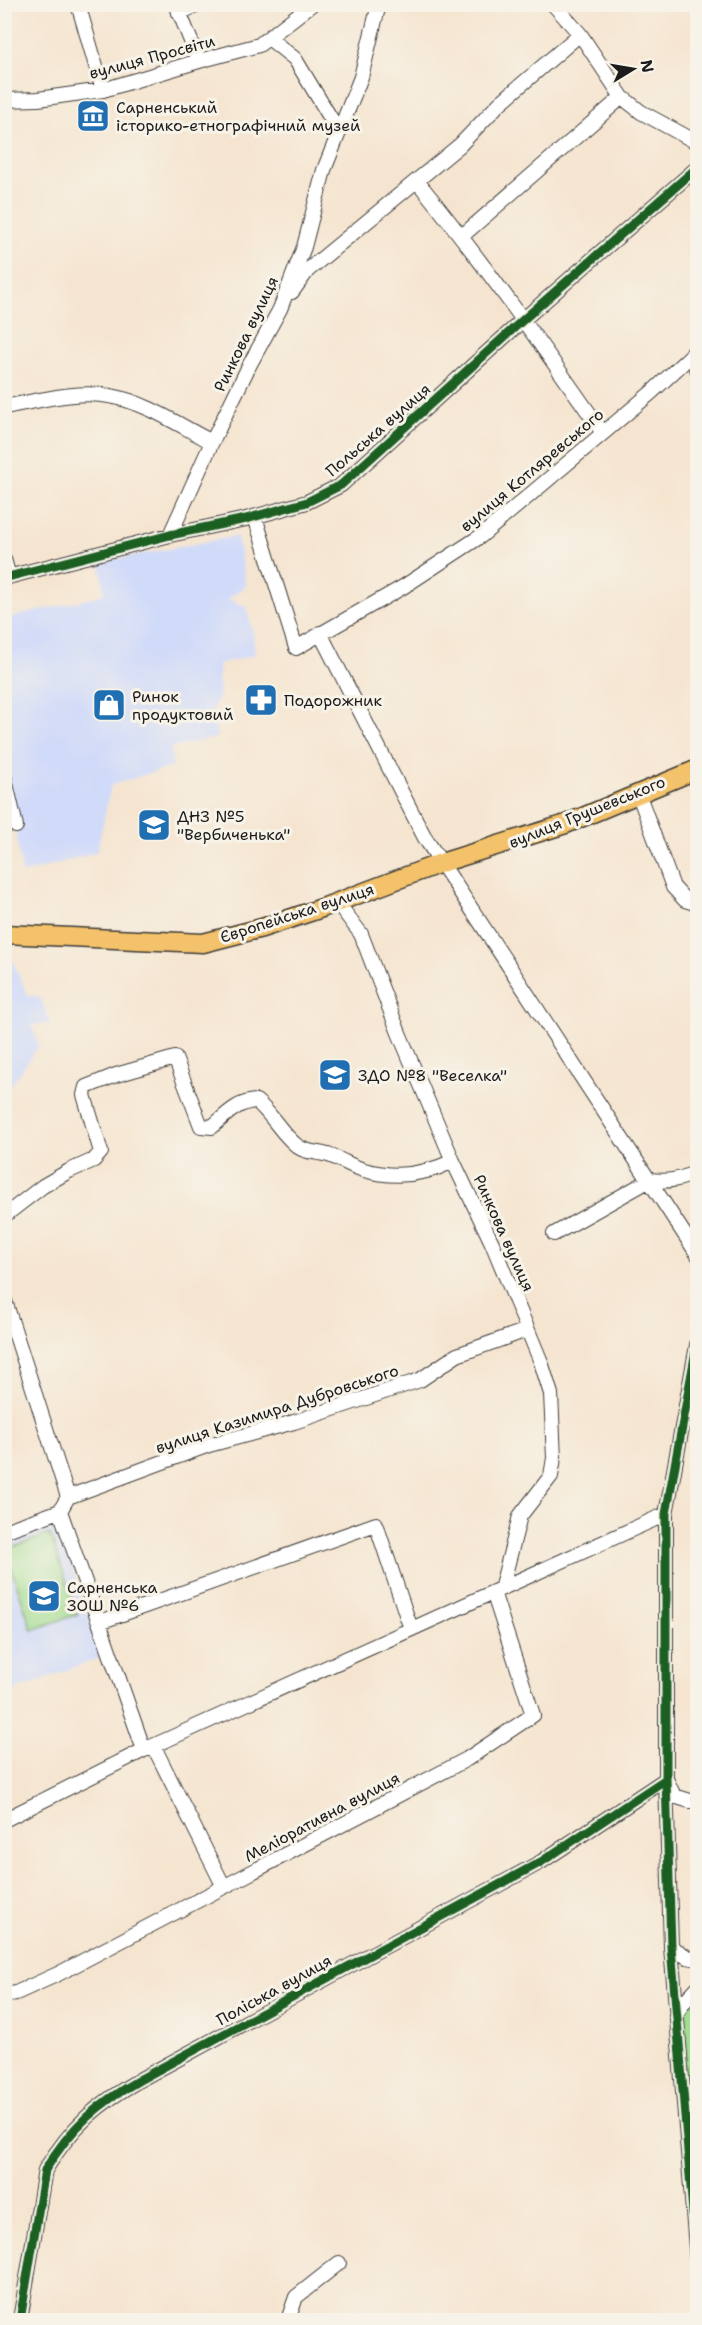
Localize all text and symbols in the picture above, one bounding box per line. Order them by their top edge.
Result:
street label: вулиця Просвіти [87,30,217,84]
north arrow [603,39,663,99]
text: N [636,58,659,74]
place label: Сарненський історико-етнографічний музей [116,97,361,136]
museum icon: Сарненський історико-етнографічний музей [75,98,111,134]
street label: Ринкова вулиця [209,273,283,395]
street label: Польська вулиця [321,379,435,481]
street label: вулиця Котляревського [456,404,608,536]
pharmacy icon: Подорожник [243,682,279,718]
place label: Ринок продуктовий [132,686,233,725]
shop icon: Ринок продуктовий [91,687,127,723]
place label: Подорожник [284,690,383,711]
street label: вулиця Грушевського [506,771,668,853]
place label: ДНЗ №5 "Вербиченька" [177,806,290,845]
school or university icon: ДНЗ №5 "Вербиченька" [136,807,172,843]
street label: Європейська вулиця [217,878,377,948]
school or university icon: ЗДО №8 "Веселка" [317,1057,353,1093]
place label: ЗДО №8 "Веселка" [358,1065,507,1086]
street label: Ринкова вулиця [469,1171,539,1295]
street label: вулиця Казимира Дубровського [153,1360,401,1458]
place label: Сарненська ЗОШ №6 [67,1577,158,1616]
school or university icon: Сарненська ЗОШ №6 [26,1578,62,1614]
street label: Меліоративна вулиця [241,1767,403,1867]
street label: Поліська вулиця [213,1950,335,2030]

